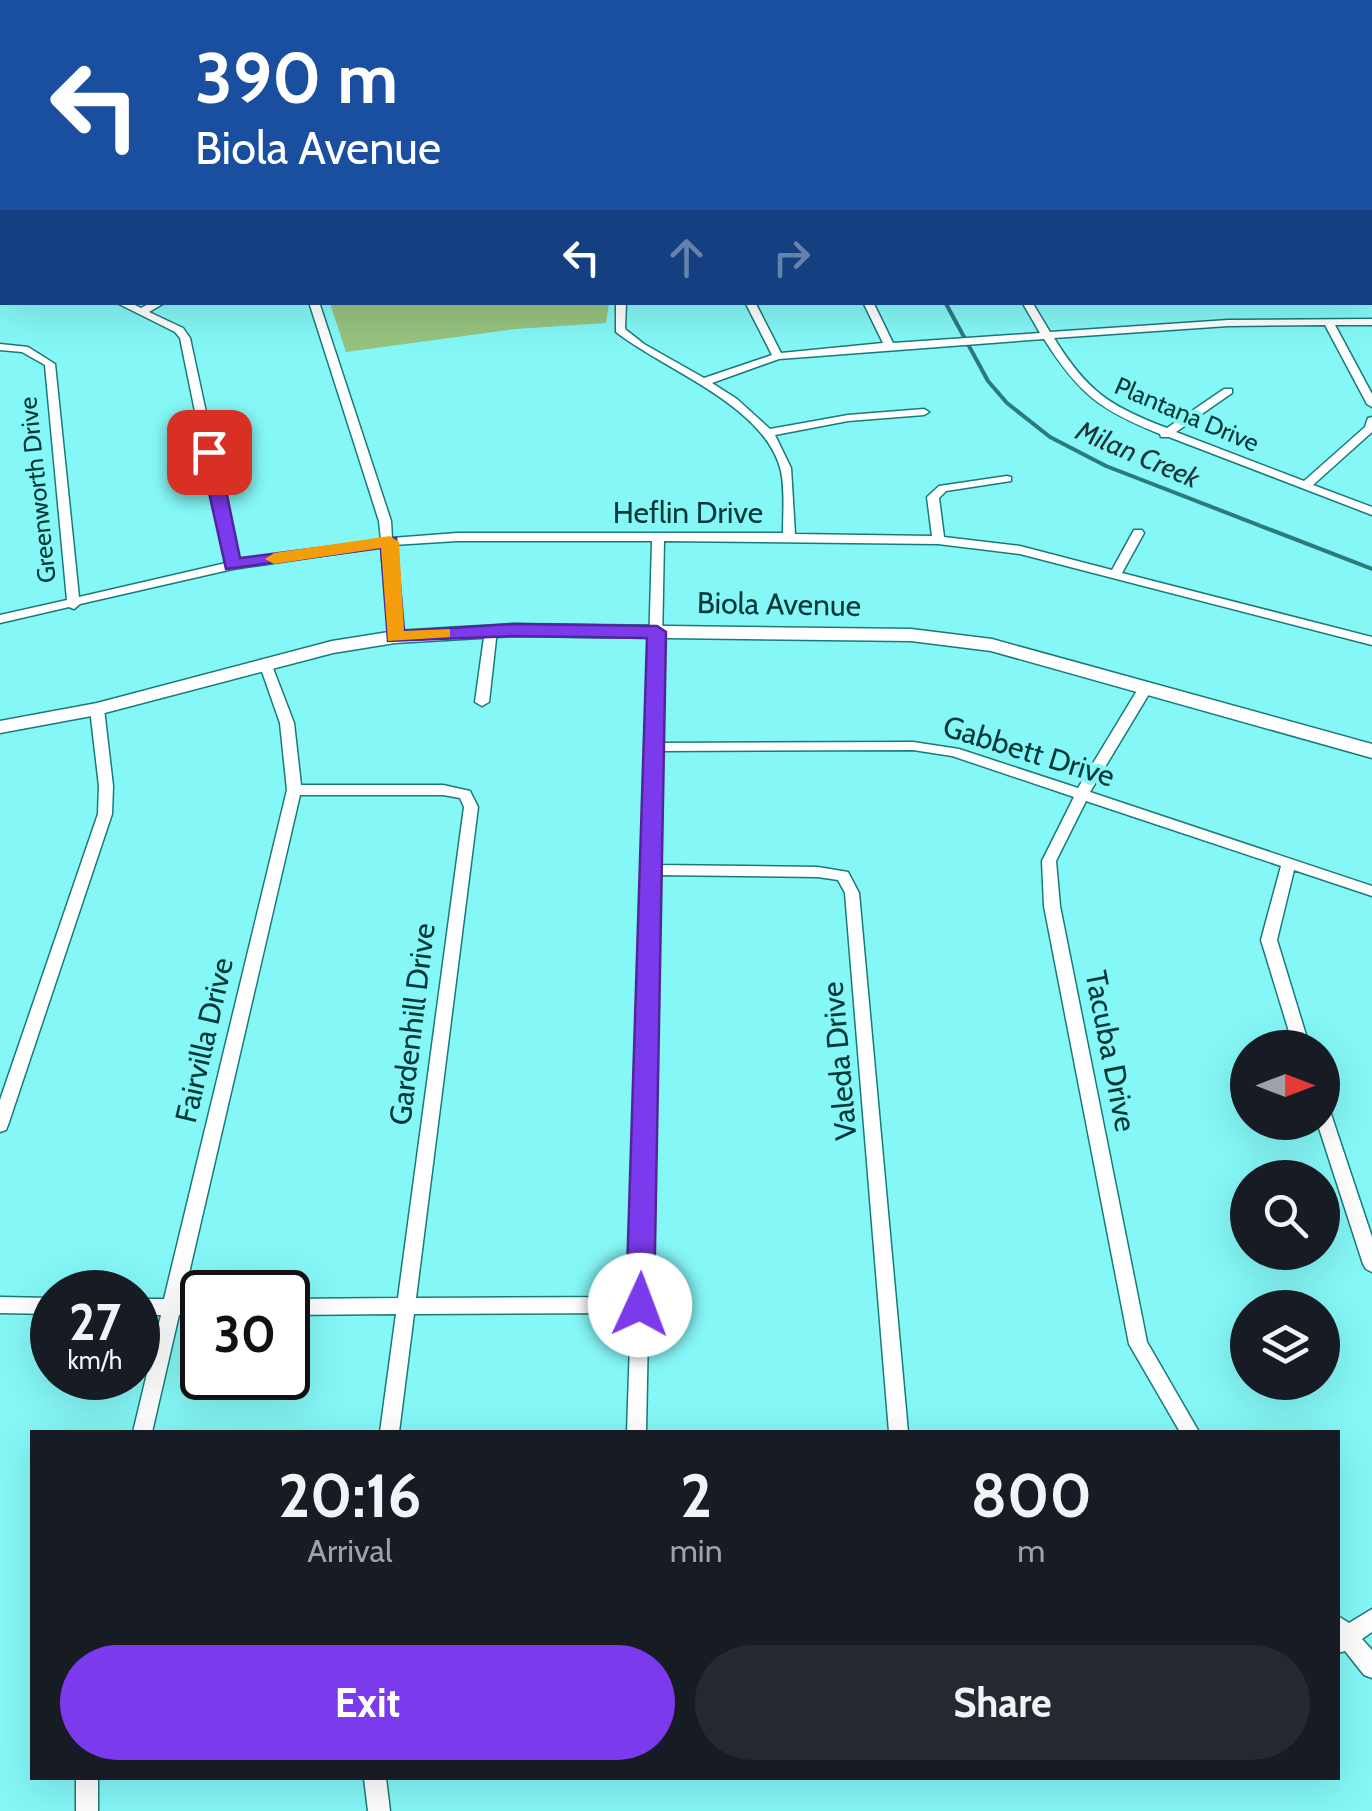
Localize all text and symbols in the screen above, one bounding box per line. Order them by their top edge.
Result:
text: 390 m [195,35,398,121]
icon: left [30,40,160,170]
text: Biola Avenue [195,121,441,175]
icon: left [554,230,609,285]
icon: ahead [659,230,714,285]
icon: right [764,230,819,285]
street label: Plantana Drive [1110,370,1264,458]
street label: Greenworth Drive [12,395,62,585]
pin [167,410,252,495]
water label: Milan Creek [1070,412,1206,496]
icon: arrive [182,425,237,480]
street label: Heflin Drive [613,494,763,531]
street label: Biola Avenue [697,584,861,624]
street label: Gabbett Drive [939,707,1119,795]
street label: Gardenhill Drive [381,921,443,1127]
street label: Fairvilla Drive [167,954,241,1126]
street label: Tacuba Drive [1077,967,1145,1135]
street label: Valeda Drive [814,980,864,1142]
north arrow [1230,1030,1340,1140]
map controls [1230,1030,1340,1400]
button: search [1230,1160,1340,1270]
position arrow [588,1253,692,1357]
speed limit sign: 30 [180,1270,310,1400]
button: layers [1230,1290,1340,1400]
text: 27 [69,1292,121,1353]
text: km/h [68,1345,122,1375]
text: 20:16 [278,1459,422,1532]
text: 2 [680,1459,712,1532]
text: 800 [971,1459,1092,1532]
text: Arrival [307,1531,392,1570]
text: min [670,1531,723,1570]
text: m [1017,1531,1045,1570]
button: Exit [60,1645,675,1760]
button: Share [695,1645,1310,1760]

